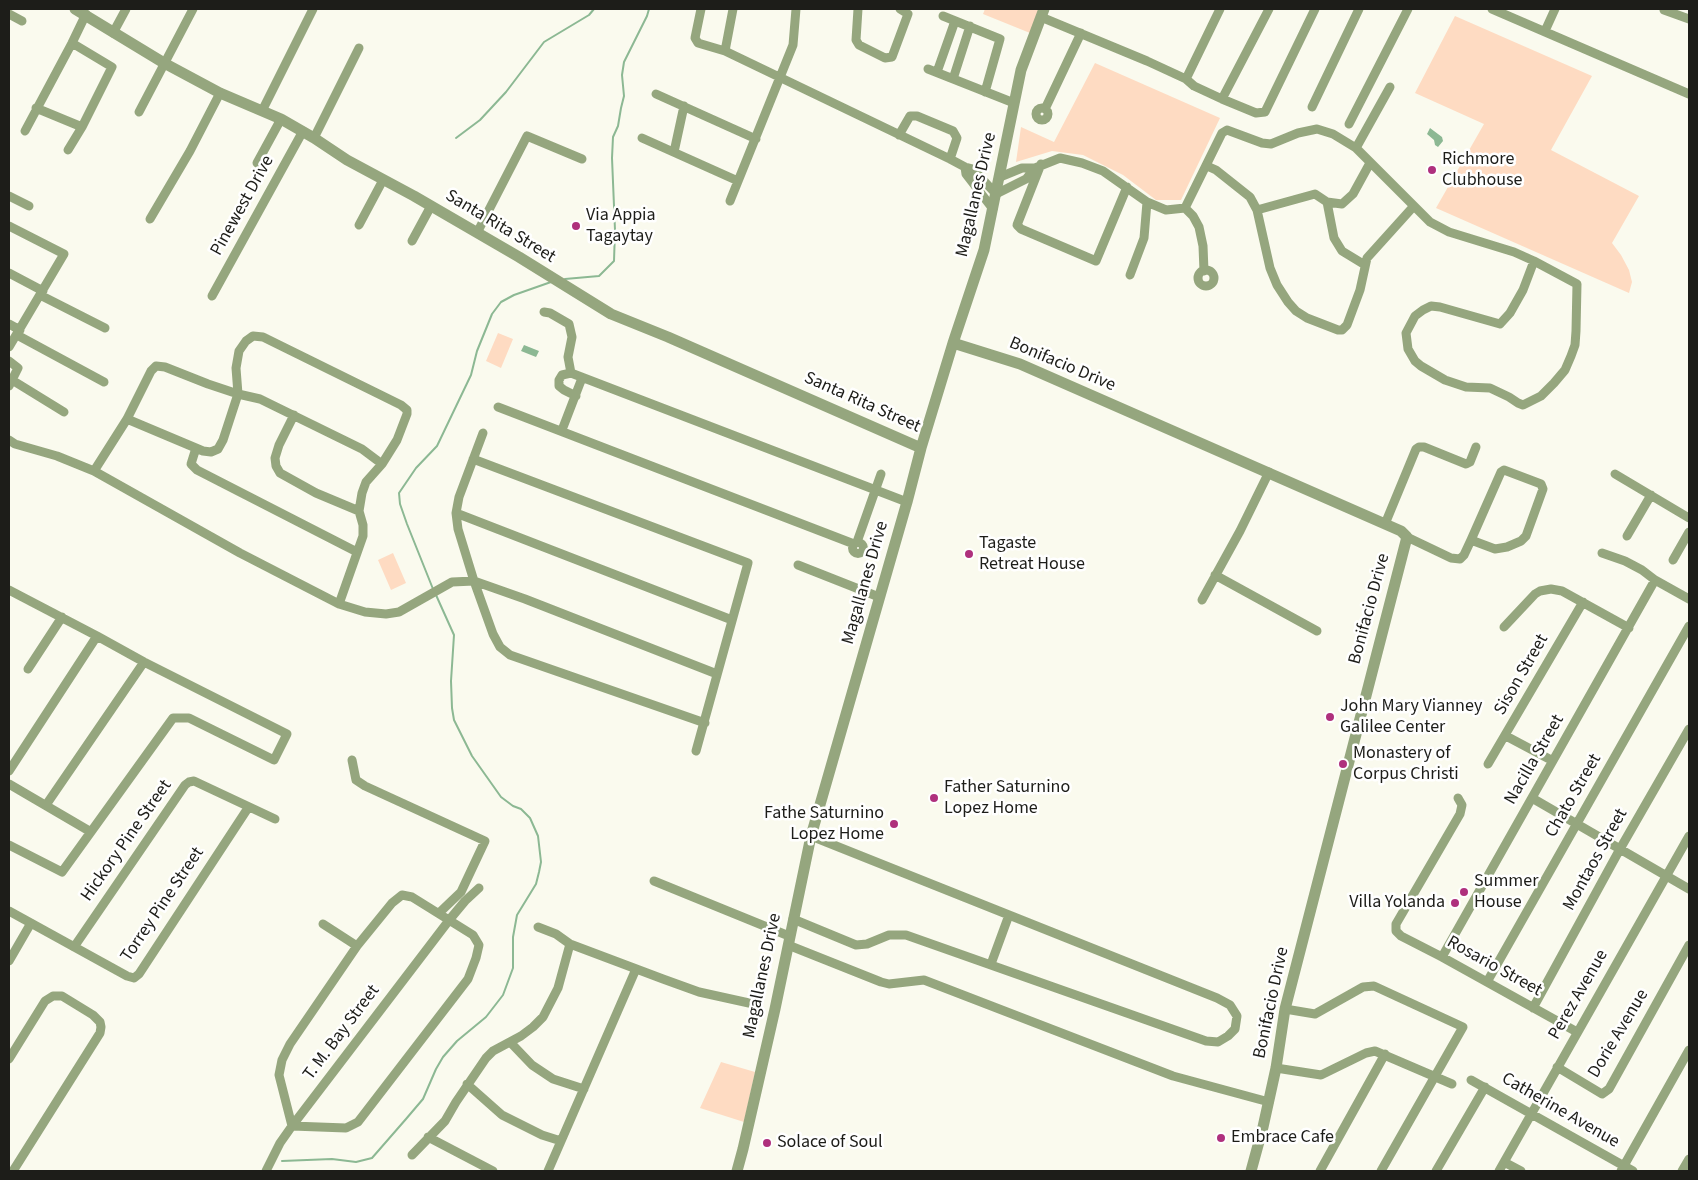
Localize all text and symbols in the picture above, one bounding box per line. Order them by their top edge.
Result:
street label: Magallanes Drive [952,131,1002,259]
place label: Richmore Clubhouse [1442,149,1522,192]
street label: Pinewest Drive [207,152,279,260]
marker: Richmore Clubhouse [1426,164,1438,176]
street label: Santa Rita Street [441,186,559,268]
place label: Via Appia Tagaytay [586,205,656,248]
marker: Via Appia Tagaytay [570,220,582,232]
street label: Bonifacio Drive [1006,333,1118,397]
street label: Santa Rita Street [800,368,924,438]
street label: Magallanes Drive [838,519,894,647]
place label: Tagaste Retreat House [979,533,1085,576]
marker: Tagaste Retreat House [963,548,975,560]
street label: Bonifacio Drive [1345,551,1395,667]
street label: Sison Street [1490,631,1554,719]
place label: John Mary Vianney Galilee Center [1340,696,1482,739]
marker: John Mary Vianney Galilee Center [1324,711,1336,723]
street label: Nacilla Street [1501,711,1569,809]
place label: Monastery of Corpus Christi [1353,743,1459,786]
street label: Chato Street [1541,750,1607,842]
marker: Monastery of Corpus Christi [1337,758,1349,770]
street label: Hickory Pine Street [77,776,177,906]
place label: Father Saturnino Lopez Home [944,777,1070,820]
marker: Father Saturnino Lopez Home [928,792,940,804]
place label: Fathe Saturnino Lopez Home [764,803,884,846]
street label: Montaos Street [1559,805,1633,915]
marker: Fathe Saturnino Lopez Home [888,818,900,830]
street label: Torrey Pine Street [117,844,209,966]
place label: Summer House [1474,871,1538,914]
marker: Summer House [1458,886,1470,898]
place label: Villa Yolanda [1349,892,1445,914]
marker: Villa Yolanda [1449,897,1461,909]
street label: Magallanes Drive [739,912,787,1040]
street label: Rosario Street [1443,932,1545,1002]
street label: Bonifacio Drive [1250,945,1294,1061]
street label: Perez Avenue [1545,946,1613,1044]
street label: T. M. Bay Street [299,981,385,1085]
street label: Dorie Avenue [1584,986,1654,1082]
street label: Catherine Avenue [1497,1069,1623,1153]
place label: Embrace Cafe [1231,1127,1334,1149]
place label: Solace of Soul [777,1132,883,1154]
marker: Embrace Cafe [1215,1132,1227,1144]
marker: Solace of Soul [761,1137,773,1149]

